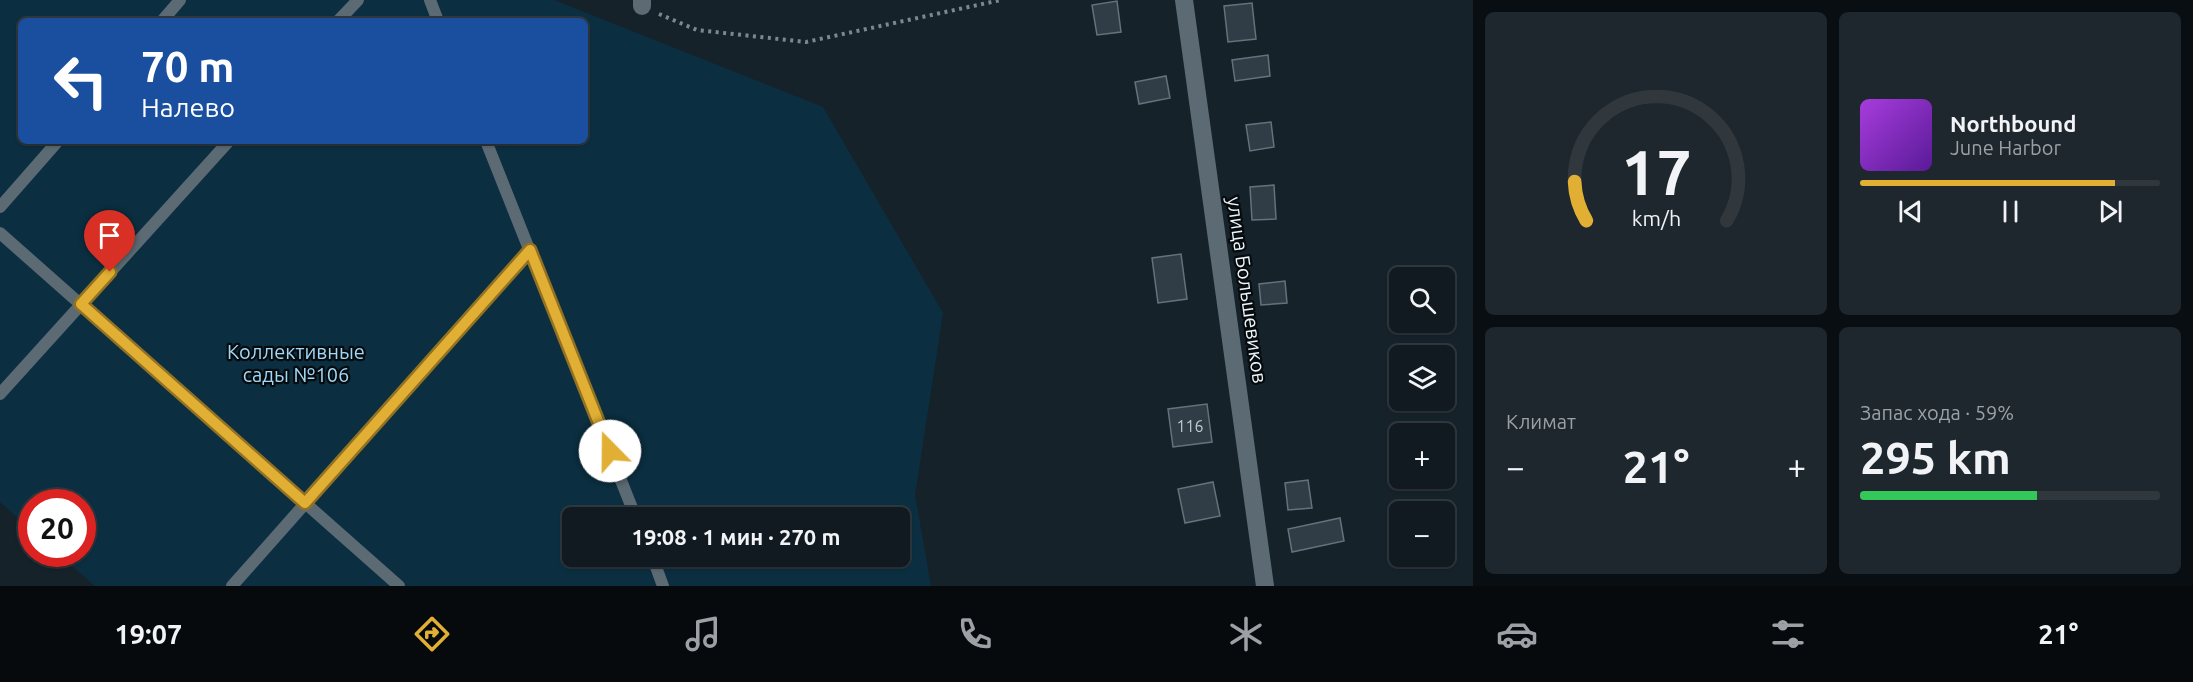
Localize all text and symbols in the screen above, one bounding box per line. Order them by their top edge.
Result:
icon: left [42,42,120,120]
text: 70 m [141,43,235,90]
text: Налево [141,92,235,122]
text: Northbound [1950,111,2076,136]
text: June Harbor [1950,136,2061,159]
text: 17 [1621,137,1691,207]
street label: улица Большевиков [1223,195,1272,385]
icon: previous [1894,195,1927,228]
icon: pause [1994,195,2027,228]
icon: next [2094,195,2127,228]
text: km/h [1631,206,1681,230]
pin [84,210,135,272]
icon: arrive [93,219,126,252]
map controls [1389,267,1455,567]
button: search [1389,267,1455,333]
park label: Коллективные сады №106 [227,340,365,386]
button: layers [1389,345,1455,411]
text: Запас хода · 59% [1860,401,2014,424]
text: Климат [1506,410,1576,433]
house number: 116 [1176,417,1204,435]
position arrow [578,419,642,483]
button: + [1389,423,1455,489]
text: 295 km [1860,432,2011,483]
text: 21° [1623,441,1689,492]
text: − [1506,448,1525,485]
text: + [1787,448,1806,485]
speed limit sign: 20 [18,489,96,567]
button: − [1389,501,1455,567]
text: 19:08 · 1 мин · 270 m [632,524,840,549]
icon: directions [411,613,453,655]
icon: music [682,613,724,655]
icon: phone [954,613,996,655]
icon: climate [1225,613,1267,655]
icon: car [1496,613,1538,655]
icon: filters [1767,613,1809,655]
text: 19:07 [115,619,182,649]
text: 21° [2038,619,2078,649]

